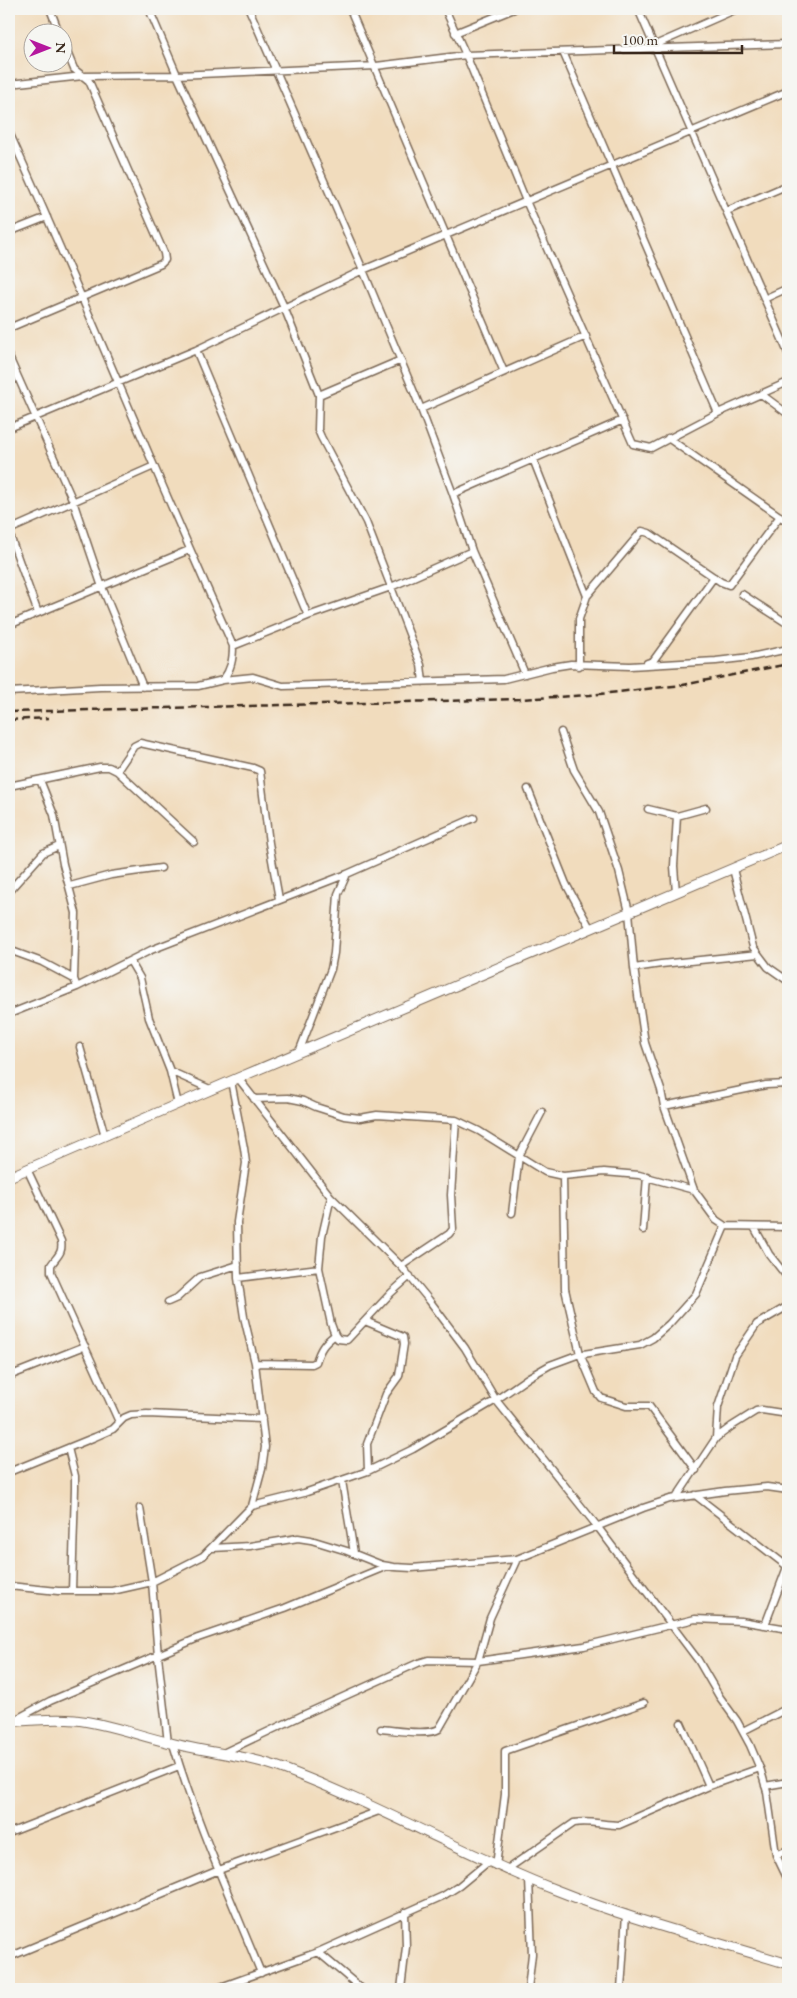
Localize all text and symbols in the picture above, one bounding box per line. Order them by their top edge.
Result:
north arrow [22,22,72,72]
scale bar [614,22,742,54]
text: 100 m [622,30,659,49]
text: N [52,42,70,54]

